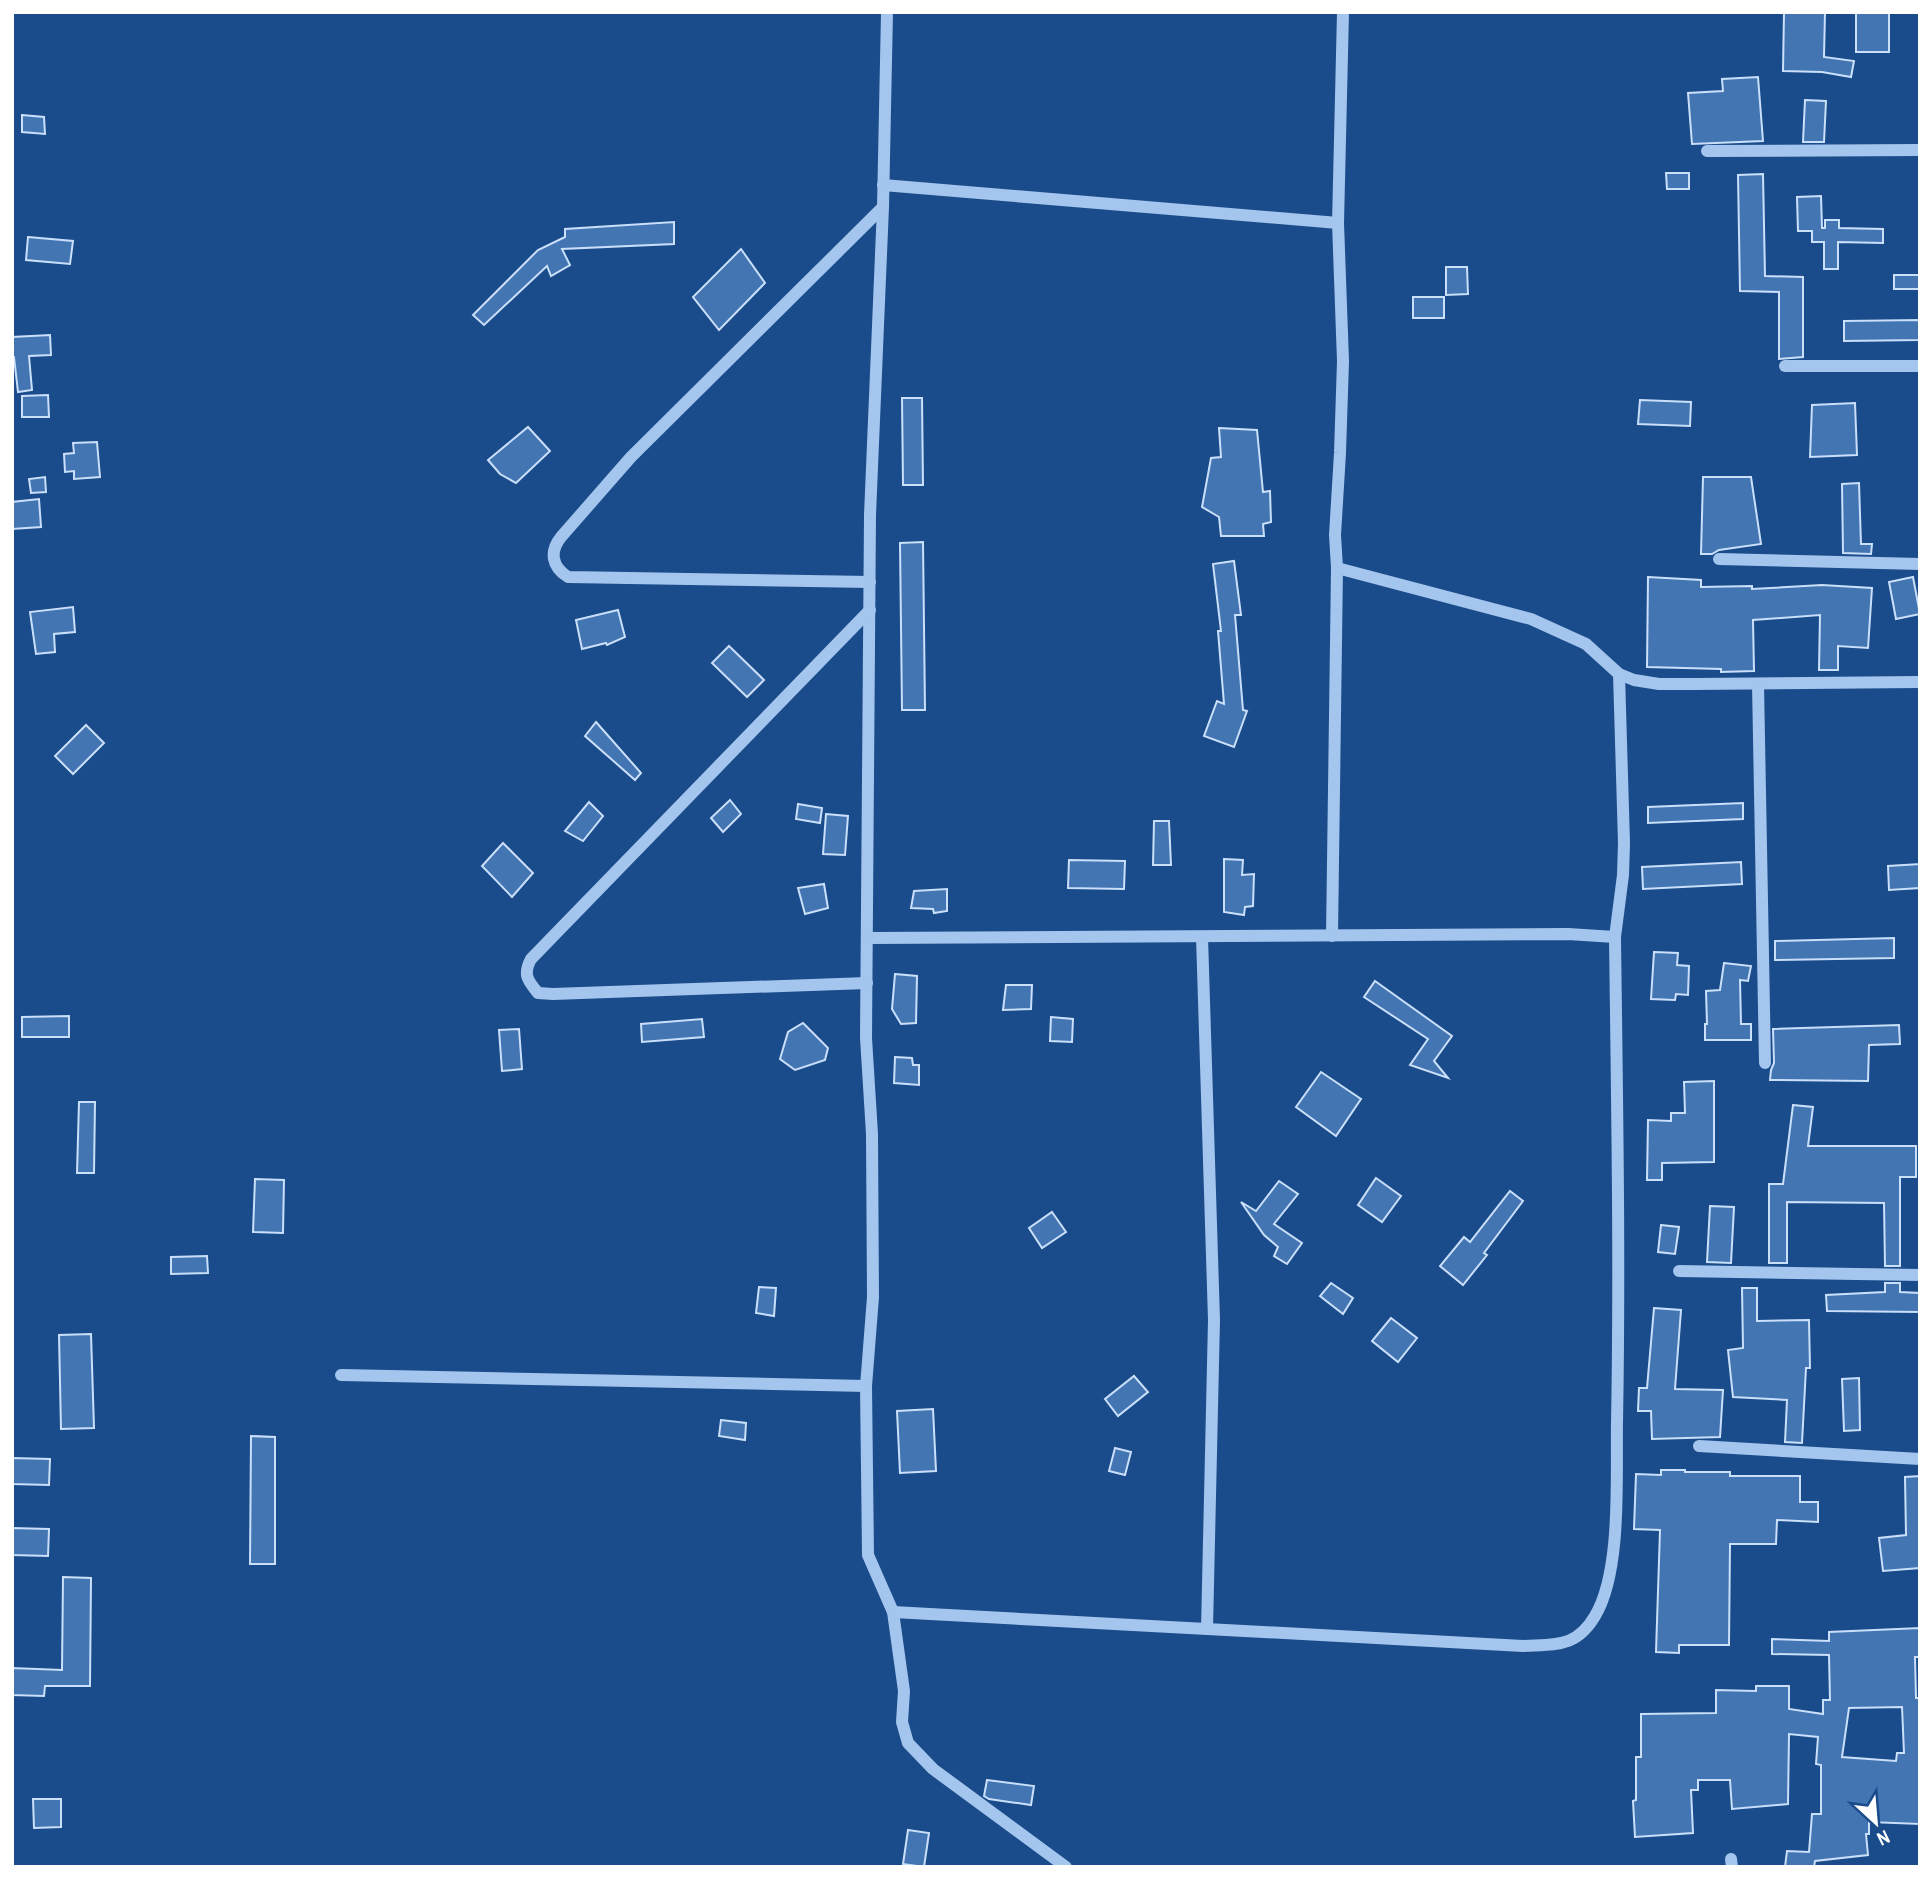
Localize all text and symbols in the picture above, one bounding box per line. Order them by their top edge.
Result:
north arrow [1841,1788,1911,1858]
text: N [1873,1824,1894,1852]

